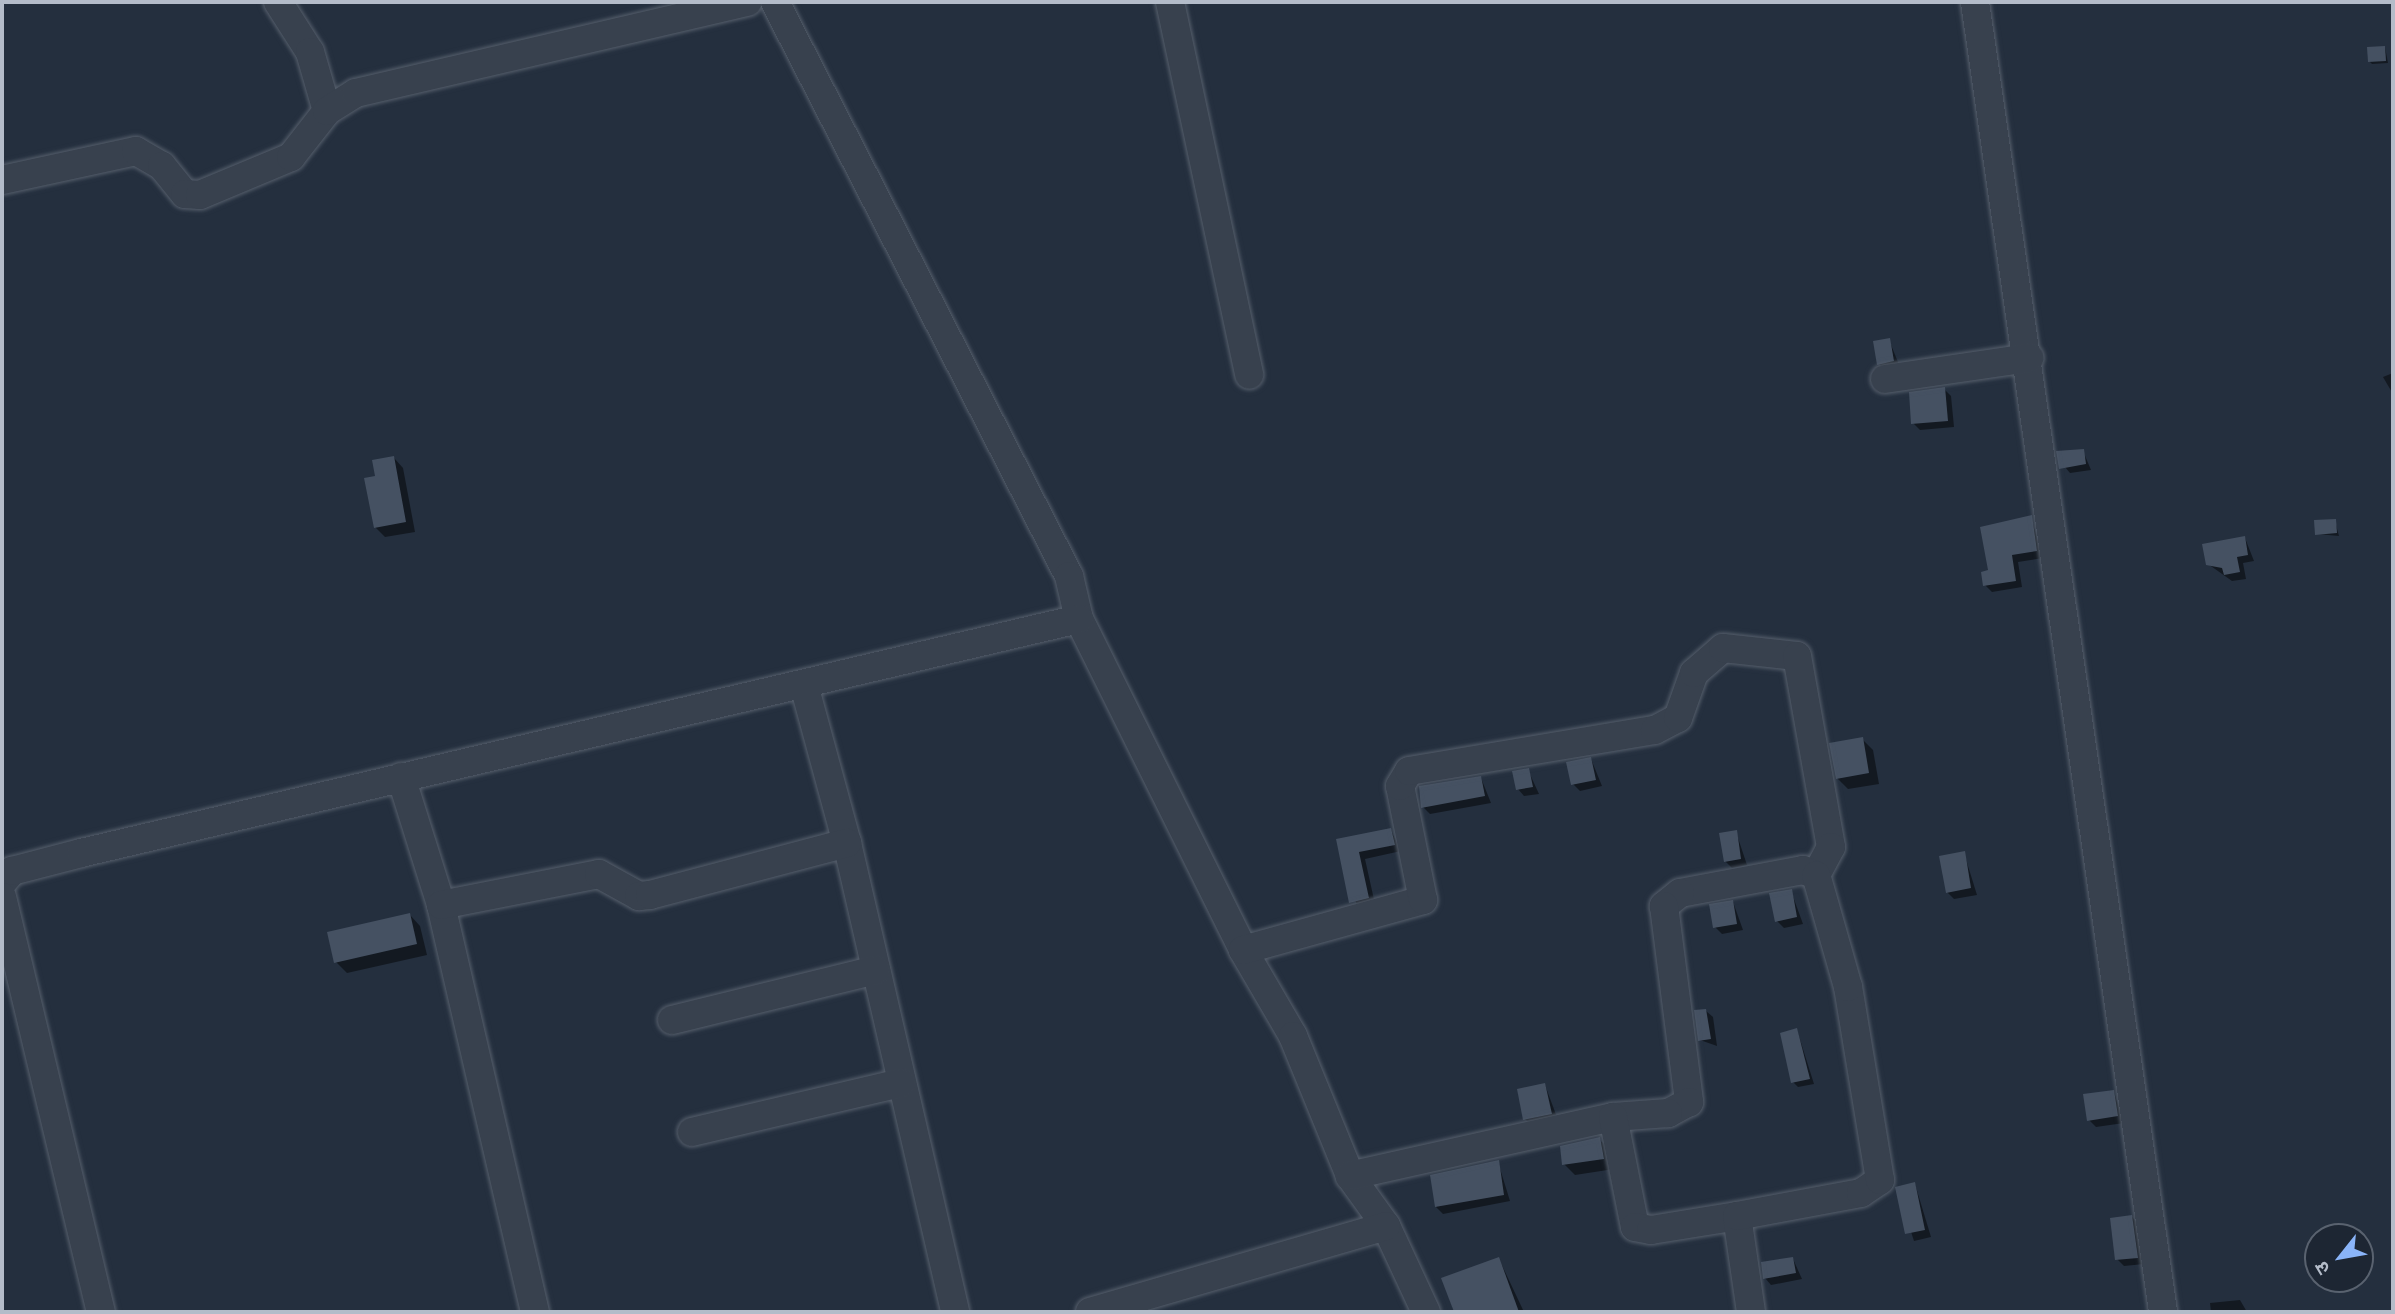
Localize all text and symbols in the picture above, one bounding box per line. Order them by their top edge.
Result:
north arrow [2304,1223,2374,1293]
text: उ [2310,1258,2334,1278]

